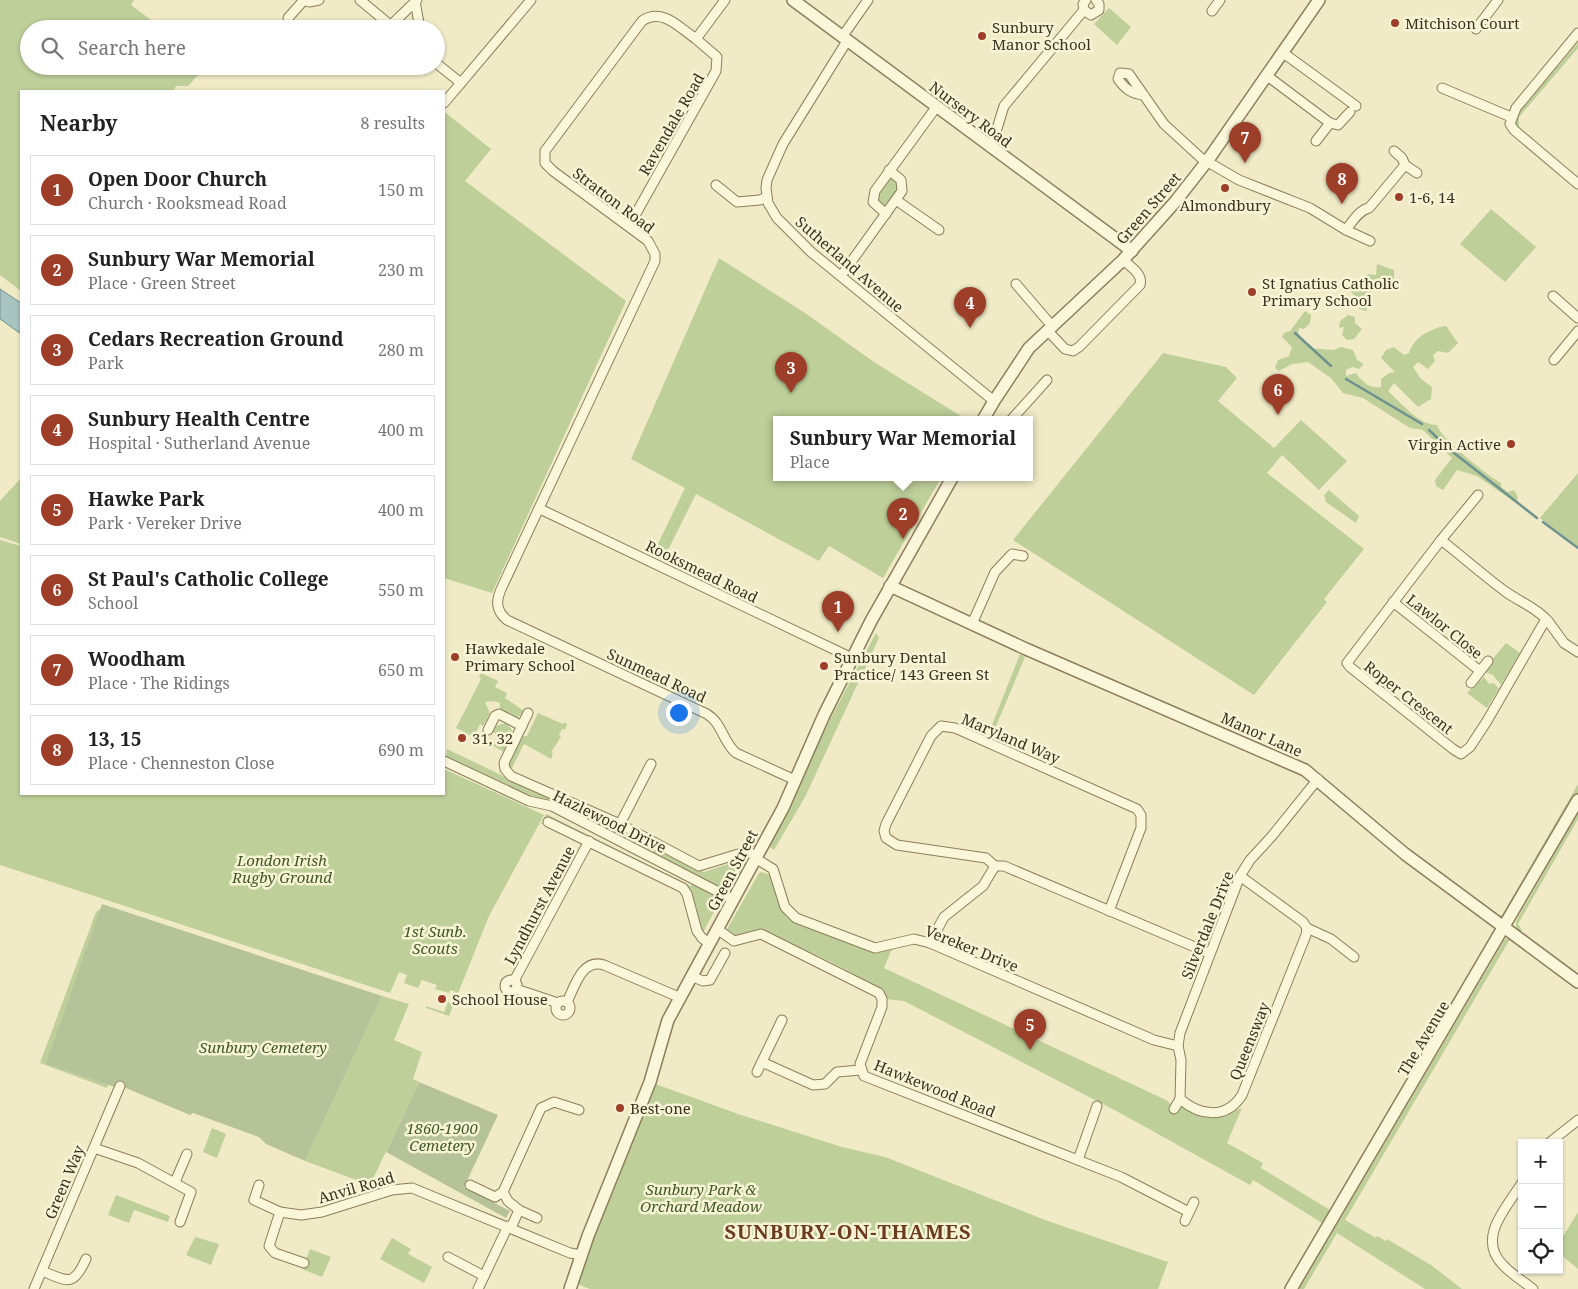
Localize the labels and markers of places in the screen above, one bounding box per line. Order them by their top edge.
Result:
place label: Mitchison Court [1405,13,1520,33]
place label: Sunbury Manor School [992,17,1091,54]
marker: Mitchison Court [1389,17,1401,29]
marker: Sunbury Manor School [976,30,988,42]
pin: 7 [1229,122,1261,163]
pin: 8 [1326,163,1358,204]
marker: Almondbury [1219,182,1231,194]
place label: 1-6, 14 [1409,187,1455,207]
marker: 1-6, 14 [1393,191,1405,203]
place label: Almondbury [1179,195,1271,215]
place label: St Ignatius Catholic Primary School [1262,273,1399,310]
marker: St Ignatius Catholic Primary School [1246,286,1258,298]
pin: 4 [954,287,986,328]
pin: 3 [775,352,807,393]
pin: 6 [1262,374,1294,415]
place label: Virgin Active [1408,434,1501,454]
marker: Virgin Active [1505,438,1517,450]
pin: 2 [887,498,919,539]
pin: 1 [822,591,854,632]
place label: Hawkedale Primary School [465,638,575,675]
place label: Sunbury Dental Practice/ 143 Green St [834,647,989,684]
marker: Hawkedale Primary School [449,651,461,663]
marker: Sunbury Dental Practice/ 143 Green St [818,660,830,672]
place label: 31, 32 [472,728,513,748]
marker: 31, 32 [456,732,468,744]
place label: School House [452,989,548,1009]
marker: School House [436,993,448,1005]
pin: 5 [1014,1009,1046,1050]
place label: Best-one [630,1098,691,1118]
marker: Best-one [614,1102,626,1114]

